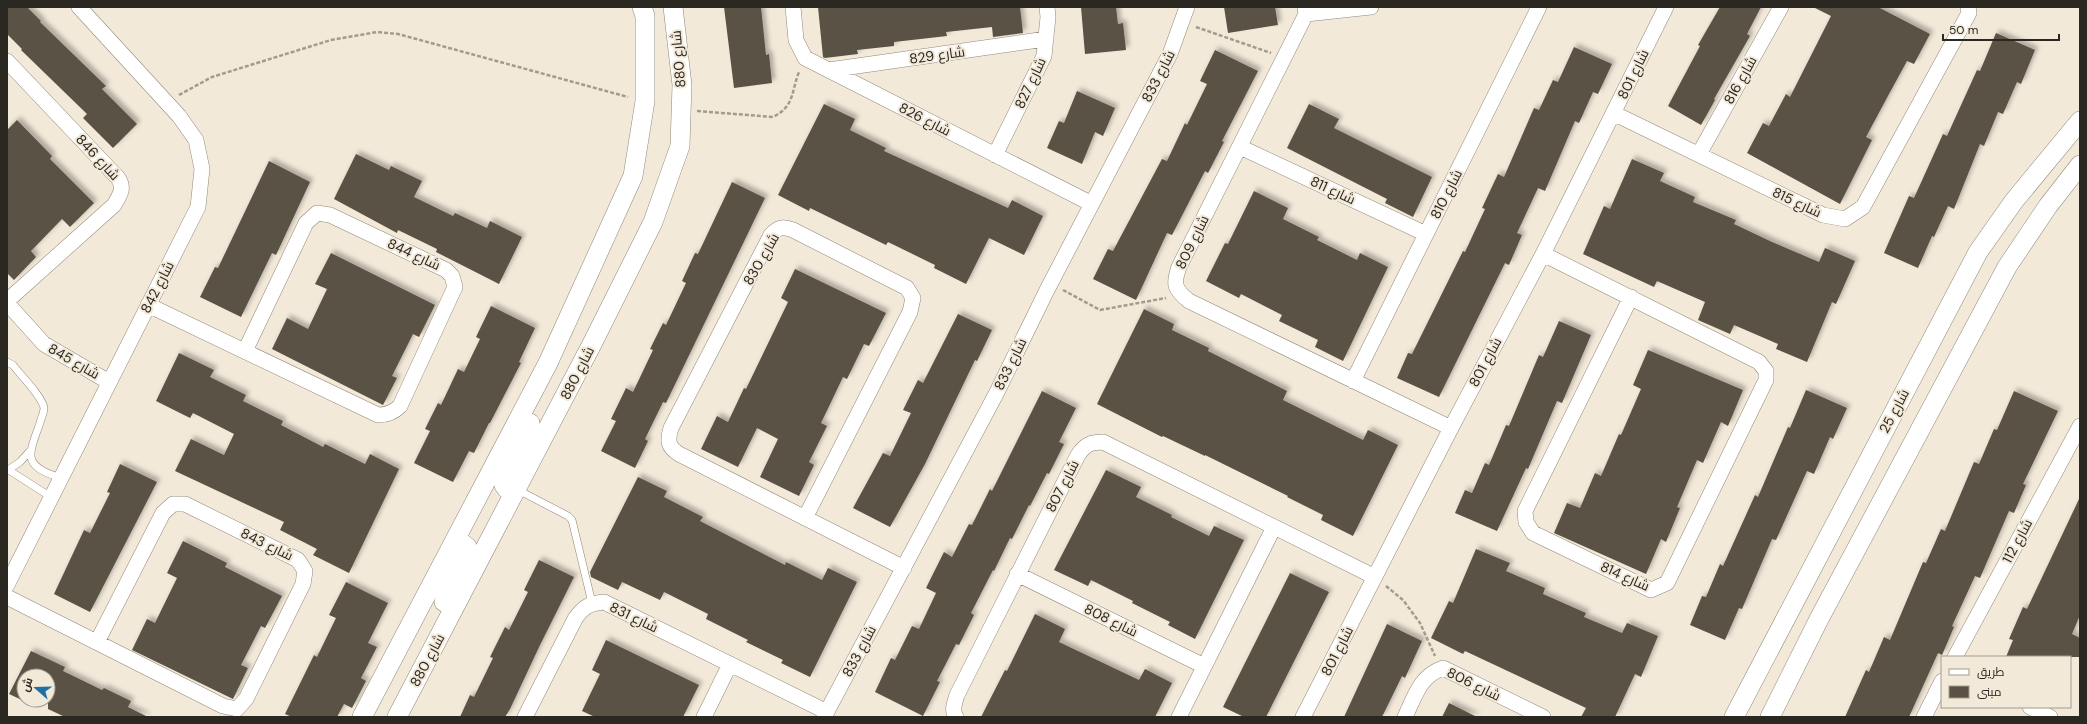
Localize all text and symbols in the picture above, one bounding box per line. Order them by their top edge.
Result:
scale bar [1943,16,2059,42]
text: 50 m [1949,22,1978,38]
street label: شارع 880 [667,30,689,88]
street label: شارع 829 [908,42,966,68]
street label: شارع 801 [1613,46,1653,102]
street label: شارع 833 [1137,47,1179,105]
street label: شارع 816 [1719,53,1761,107]
street label: شارع 827 [1010,55,1050,111]
street label: شارع 826 [896,98,954,140]
street label: شارع 846 [72,130,124,184]
street label: شارع 810 [1426,166,1466,222]
street label: شارع 811 [1308,172,1358,208]
street label: شارع 815 [1770,183,1824,221]
street label: شارع 809 [1171,212,1213,272]
street label: شارع 830 [739,230,783,288]
street label: شارع 844 [385,234,443,274]
street label: شارع 842 [136,258,178,316]
street label: شارع 801 [1465,334,1505,390]
street label: شارع 833 [990,335,1030,393]
street label: شارع 845 [45,339,103,383]
street label: شارع 880 [556,343,598,403]
street label: شارع 25 [1875,386,1913,436]
street label: شارع 807 [1041,457,1083,515]
street label: شارع 112 [1998,516,2036,566]
street label: شارع 843 [238,524,296,564]
street label: شارع 814 [1598,557,1652,595]
street label: شارع 831 [607,598,661,636]
street label: شارع 808 [1081,599,1141,641]
street label: شارع 833 [838,622,880,680]
street label: شارع 801 [1317,623,1357,679]
street label: شارع 880 [406,630,448,690]
legend [1941,656,2071,708]
street label: شارع 806 [1444,663,1504,705]
text: طريق [1977,664,2005,680]
north arrow [16,668,56,708]
text: ش [18,676,36,694]
text: مبنى [1977,684,2002,700]

